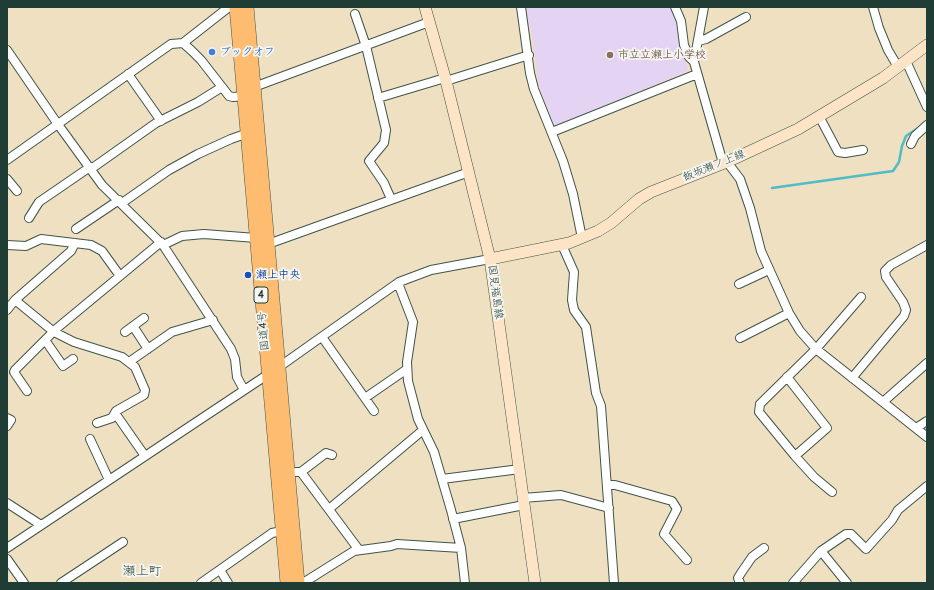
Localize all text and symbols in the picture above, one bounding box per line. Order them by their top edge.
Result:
place label: ブックオフ [220,45,275,59]
marker: ブックオフ [207,47,217,57]
place label: 市立立瀬上小学校 [618,48,706,62]
marker: 市立立瀬上小学校 [605,50,615,60]
street label: 飯坂瀬ノ上線 [681,148,747,184]
street label: 国見福島線 [485,264,505,320]
place label: 瀬上中央 [256,268,300,282]
marker: 瀬上中央 [243,270,253,280]
road number: 4 [254,287,268,303]
street label: 国道4号 [256,311,272,351]
district label: 瀬上町 [123,564,161,580]

